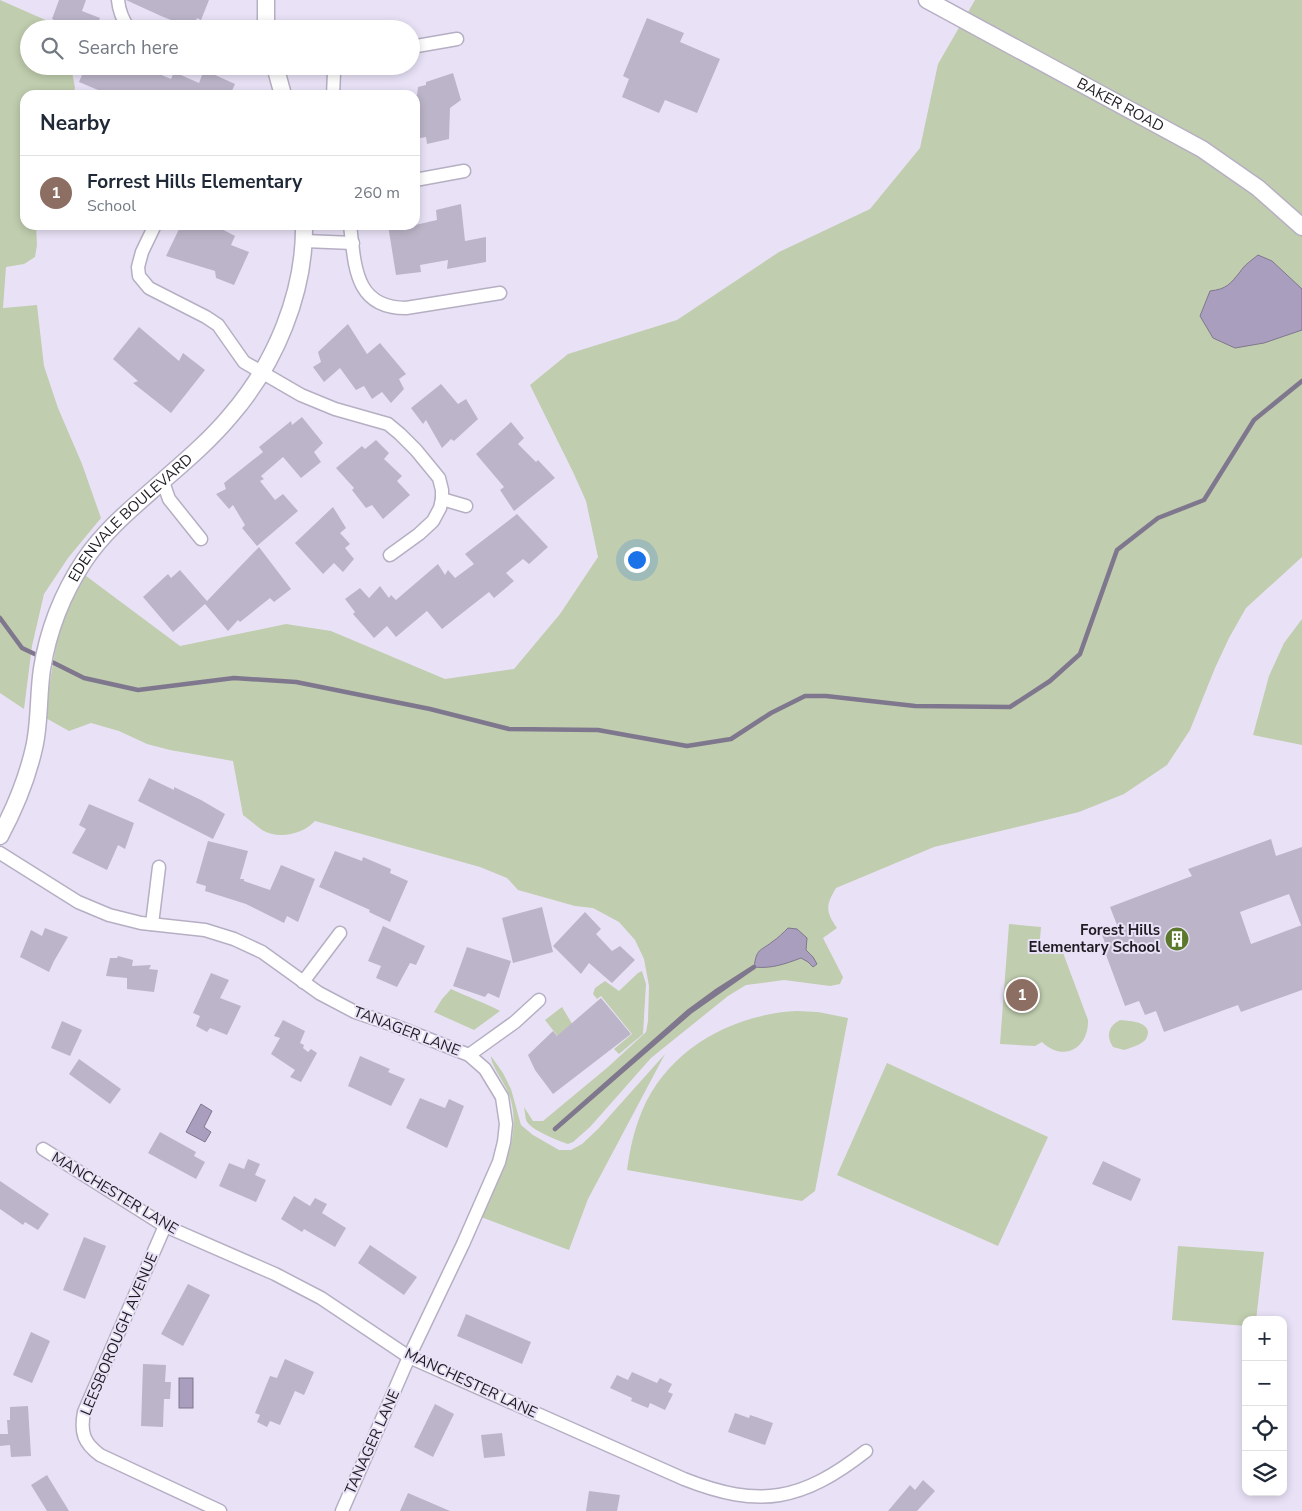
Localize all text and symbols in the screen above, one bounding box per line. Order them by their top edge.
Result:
search box [20,20,420,75]
icon: search [38,34,66,62]
text: Search here [78,35,179,61]
street label: BAKER ROAD [1073,73,1168,137]
text: Nearby [40,109,110,137]
text: Forrest Hills Elementary [87,169,302,195]
text: 1 [51,182,61,204]
text: 260 m [353,182,400,204]
text: School [87,195,136,217]
street label: EDENVALE BOULEVARD [64,449,197,585]
your location [624,547,650,573]
place label: Forest Hills Elementary School [1029,920,1160,957]
building icon: Forest Hills Elementary School [1164,926,1190,952]
pin: 1 [1006,976,1038,1014]
street label: TANAGER LANE [351,1001,463,1061]
street label: MANCHESTER LANE [48,1147,182,1239]
street label: LEESBOROUGH AVENUE [76,1250,162,1418]
map controls [1242,1316,1287,1496]
button: + [1242,1316,1287,1361]
street label: MANCHESTER LANE [401,1343,541,1423]
button: − [1242,1361,1287,1406]
street label: TANAGER LANE [340,1386,404,1498]
button: locate [1242,1406,1287,1451]
button: layers [1242,1451,1287,1496]

